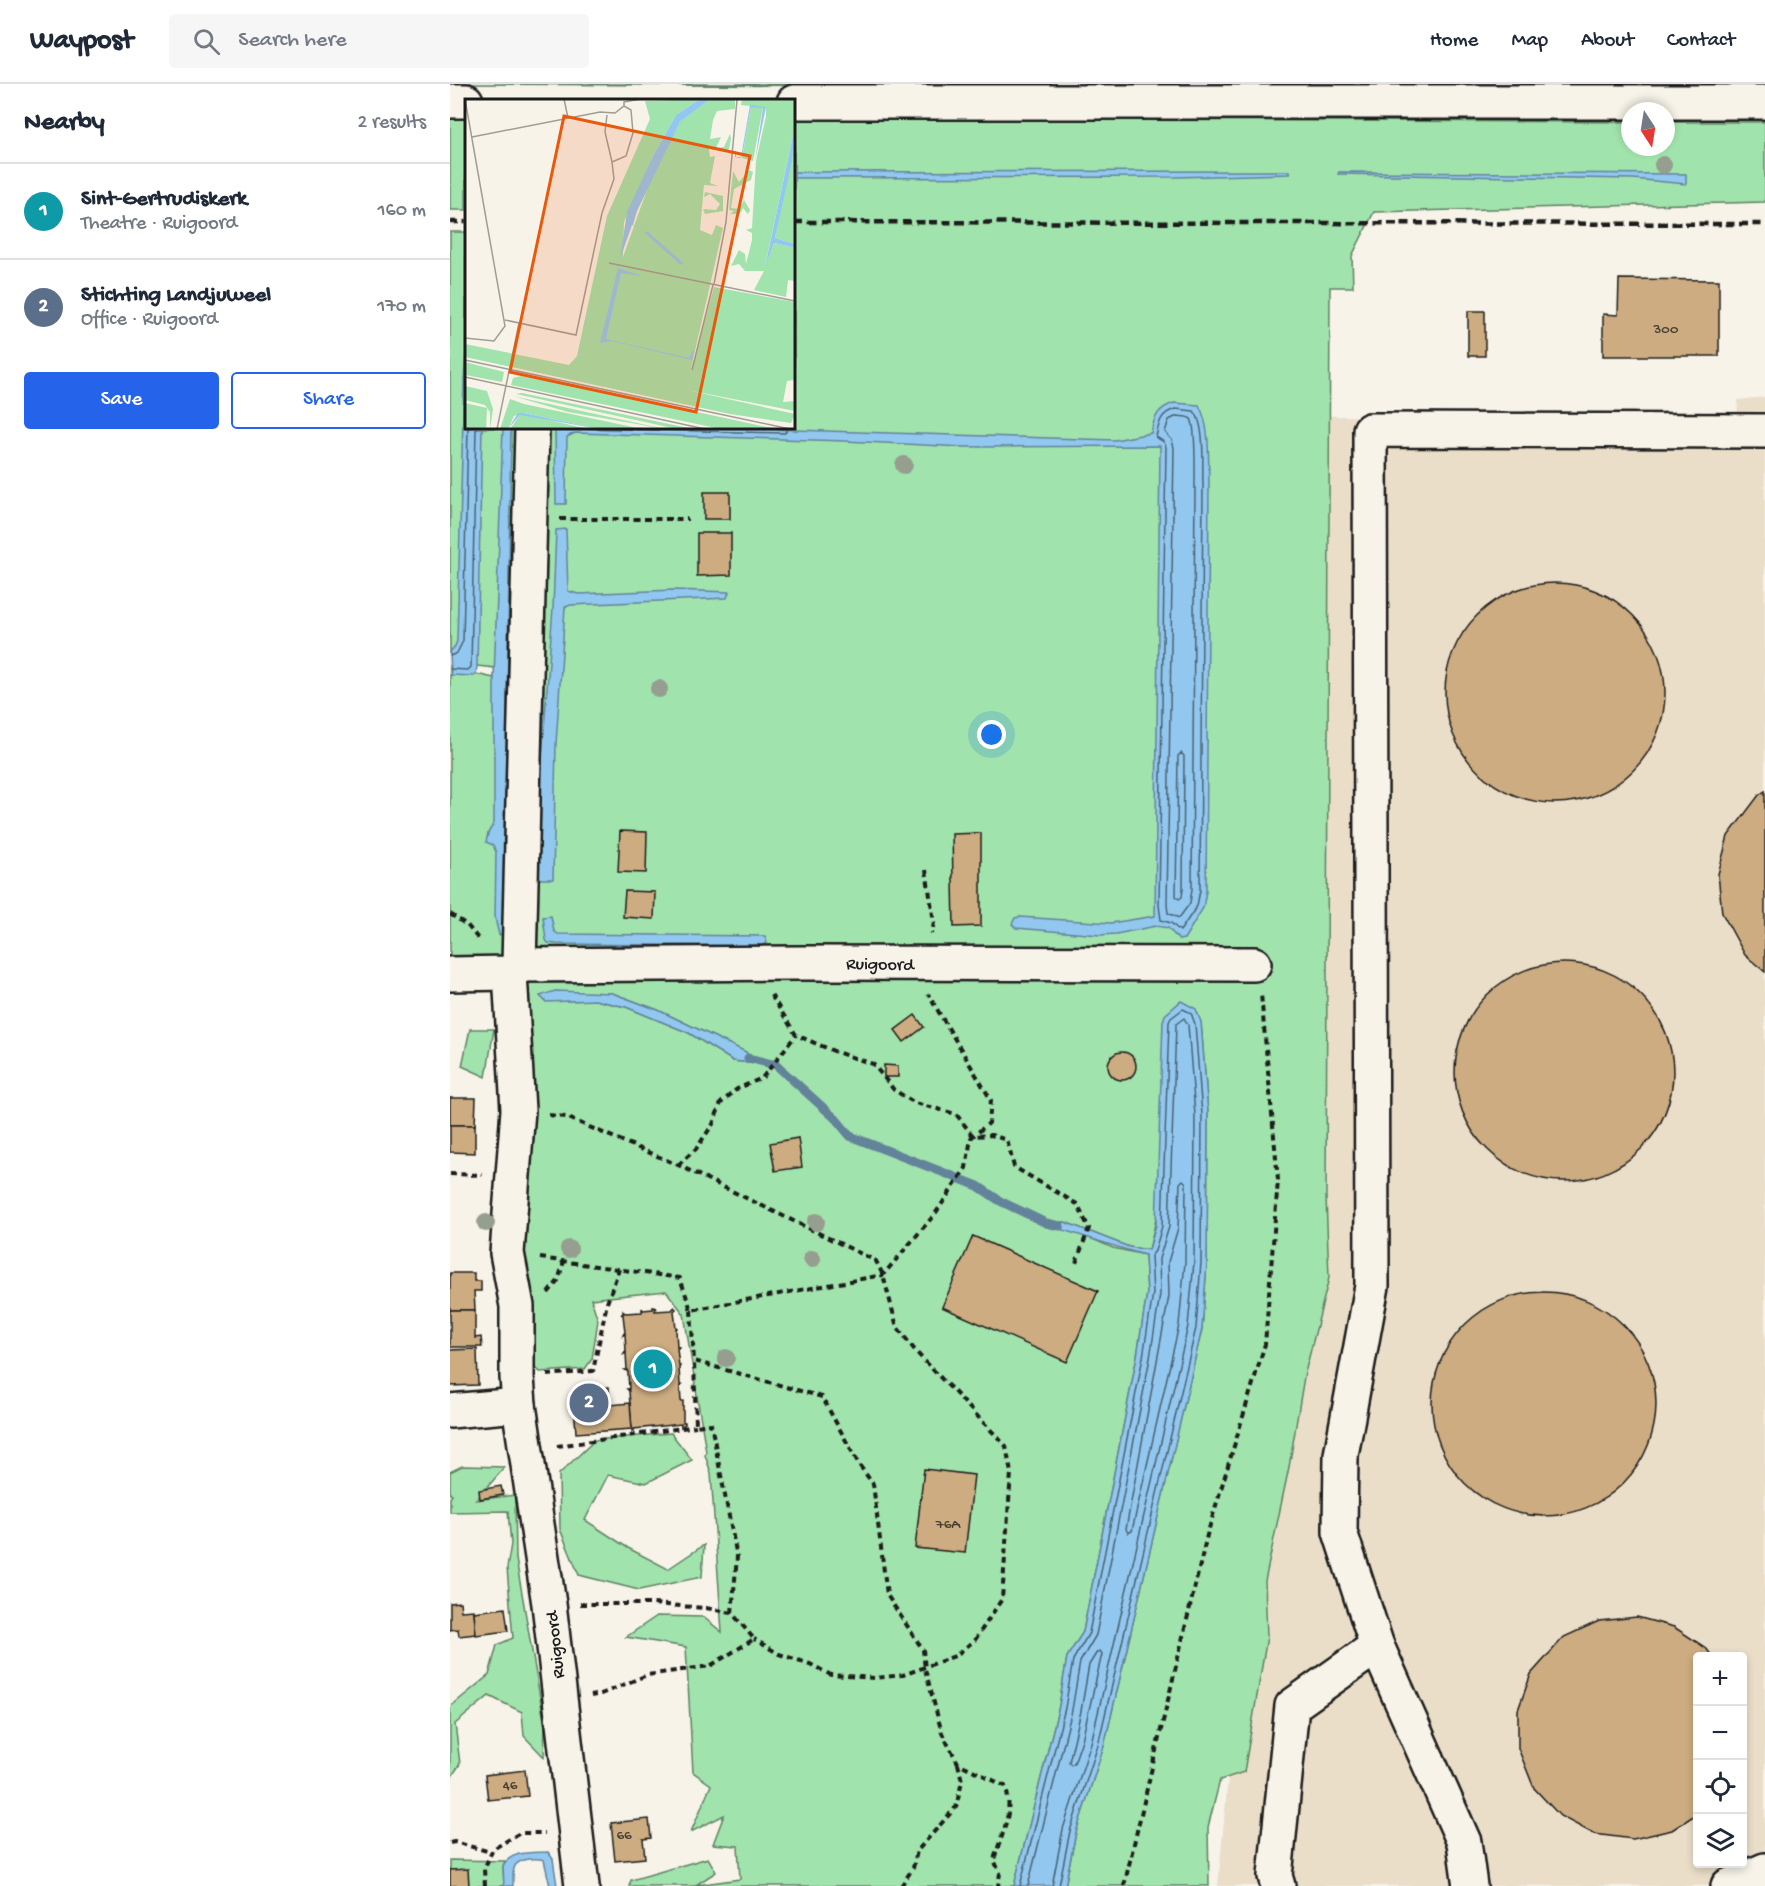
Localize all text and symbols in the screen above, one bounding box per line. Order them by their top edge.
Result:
search box [169,14,589,68]
text: Waypost [30,25,133,58]
icon: search [190,25,223,58]
text: Search here [238,28,347,54]
text: Home [1430,29,1478,54]
text: Map [1511,29,1548,54]
text: About [1581,29,1634,54]
text: Contact [1667,29,1735,54]
inset map [465,99,795,429]
north arrow [1621,102,1675,156]
text: Nearby [24,108,105,139]
text: 2 results [357,112,426,135]
text: Sint-Gertrudiskerk [81,187,247,213]
text: 1 [39,200,48,223]
text: 160 m [377,200,426,223]
text: Theatre · Ruigoord [81,213,237,236]
text: Stichting Landjuweel [81,283,271,309]
text: 2 [39,296,48,319]
text: 170 m [377,296,426,319]
text: Office · Ruigoord [81,309,218,332]
house number: 300 [1653,321,1679,339]
button: Save [24,372,219,429]
button: Share [231,372,426,429]
your location [977,720,1006,749]
street label: Ruigoord [846,954,915,977]
pin: 1 [634,1346,672,1392]
pin: 2 [570,1380,608,1426]
house number: 76A [935,1516,961,1534]
street label: Ruigoord [542,1609,570,1679]
map controls [1693,1652,1747,1868]
button: + [1693,1652,1747,1706]
button: − [1693,1706,1747,1760]
button: locate [1693,1760,1747,1814]
house number: 46 [503,1777,518,1795]
button: layers [1693,1814,1747,1868]
house number: 66 [616,1827,632,1845]

